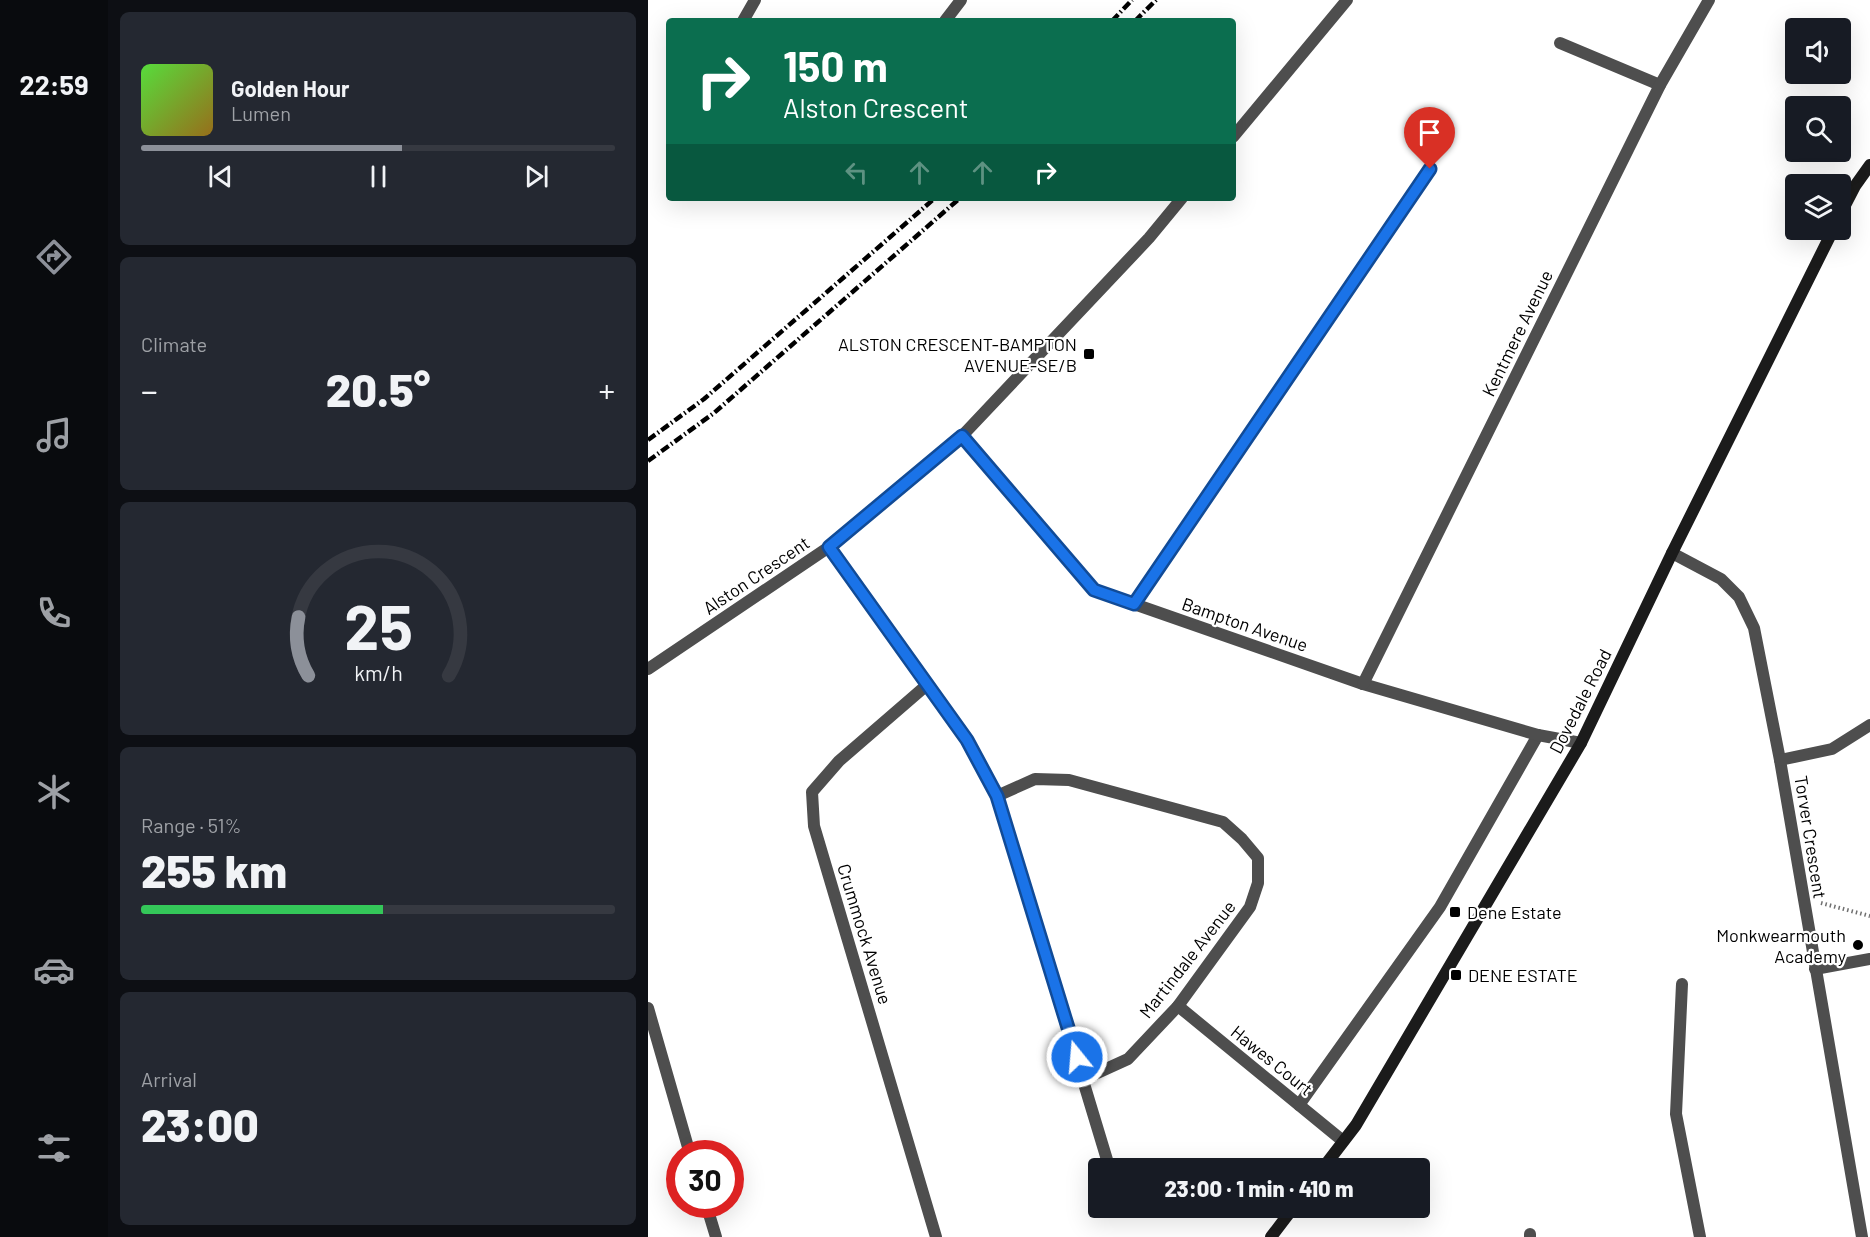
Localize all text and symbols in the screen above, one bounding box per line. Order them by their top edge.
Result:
map controls [1785,18,1851,240]
button: sound [1785,18,1851,84]
text: 150 m [783,40,888,90]
icon: right [684,42,762,120]
text: 22:59 [20,68,88,100]
text: Golden Hour [231,75,349,101]
text: Alston Crescent [783,91,969,123]
button: search [1785,96,1851,162]
text: Lumen [231,101,291,125]
pin [1404,107,1455,169]
icon: arrive [1413,116,1446,149]
icon: left [840,156,873,189]
icon: ahead [903,156,936,189]
icon: ahead [966,156,999,189]
icon: right [1029,156,1062,189]
icon: previous [204,160,237,193]
icon: pause [362,160,395,193]
icon: next [520,160,553,193]
button: layers [1785,174,1851,240]
icon: directions [33,236,75,278]
street label: Kentmere Avenue [1477,266,1557,400]
text: Climate [141,332,207,356]
place label: ALSTON CRESCENT-BAMPTON AVENUE-SE/B [838,333,1077,376]
marker: ALSTON CRESCENT-BAMPTON AVENUE-SE/B [1082,347,1096,361]
text: 20.5° [326,362,430,416]
text: − [141,370,158,410]
text: + [599,370,615,410]
icon: music [33,414,75,456]
street label: Alston Crescent [699,531,813,619]
text: 25 [344,588,412,662]
icon: phone [33,592,75,634]
street label: Bampton Avenue [1179,592,1311,656]
street label: Dovedale Road [1544,645,1616,757]
text: km/h [354,660,402,685]
icon: climate [33,771,75,813]
street label: Torver Crescent [1790,774,1832,900]
text: Range · 51% [141,813,241,837]
text: 255 km [141,843,287,897]
street label: Crummock Avenue [833,861,897,1007]
street label: Martindale Avenue [1134,896,1240,1022]
place label: Dene Estate [1467,901,1562,923]
marker: Dene Estate [1448,905,1462,919]
place label: Monkwearmouth Academy [1716,924,1846,967]
marker: Monkwearmouth Academy [1851,938,1865,952]
icon: car [33,949,75,991]
place label: DENE ESTATE [1468,964,1578,986]
marker: DENE ESTATE [1449,968,1463,982]
street label: Hawes Court [1227,1020,1317,1100]
position arrow [1045,1025,1109,1089]
text: Arrival [141,1067,197,1091]
text: 23:00 [141,1097,259,1151]
icon: filters [33,1127,75,1169]
speed limit sign: 30 [666,1140,744,1218]
text: 23:00 · 1 min · 410 m [1164,1175,1354,1201]

